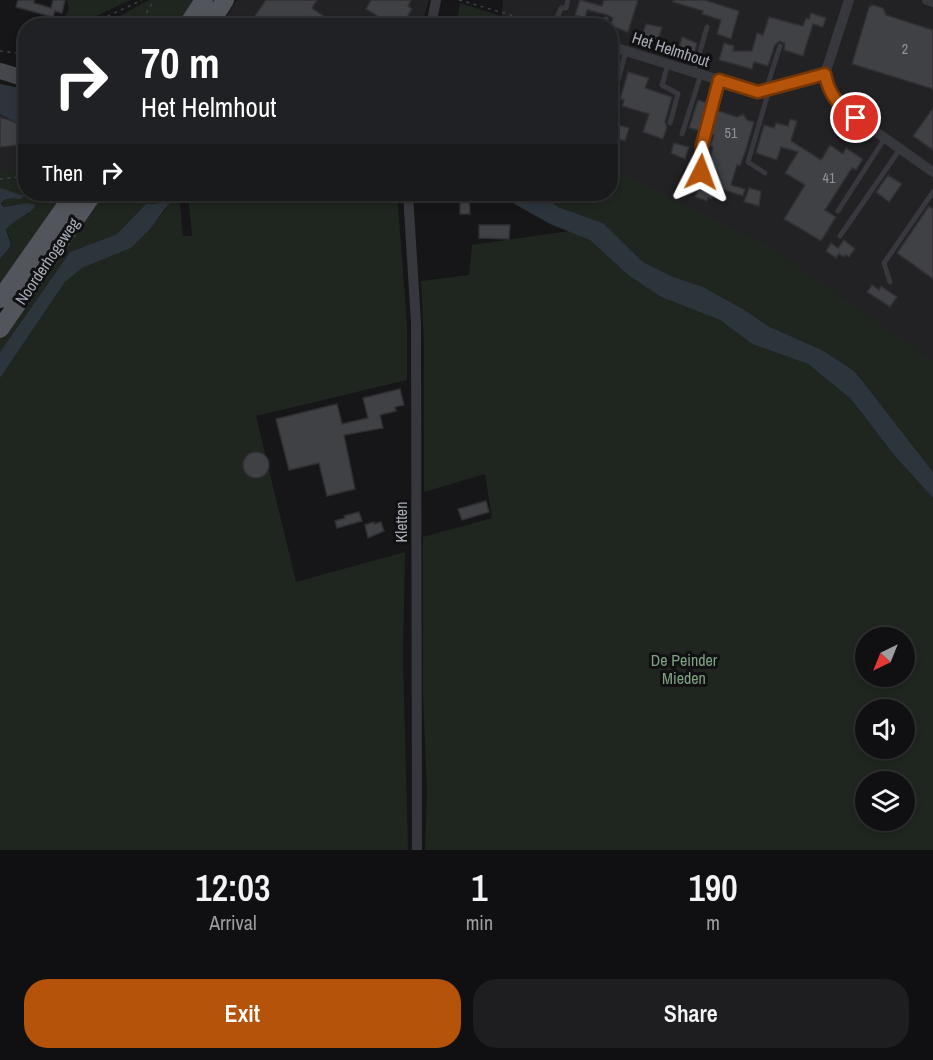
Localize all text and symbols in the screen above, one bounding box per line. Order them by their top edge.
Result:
street label: Het Helmhout [629,26,713,72]
text: 70 m [141,35,220,91]
house number: 2 [902,40,908,58]
icon: right [42,42,120,120]
text: Het Helmhout [141,89,276,125]
pin [830,92,881,143]
icon: arrive [839,101,872,134]
house number: 51 [725,124,738,142]
position arrow [669,140,733,204]
icon: right [95,156,128,189]
text: Then [42,158,83,188]
house number: 41 [823,169,836,187]
street label: Noorderhogeweg [10,213,85,309]
street label: Kletten [390,502,412,542]
north arrow [855,627,915,687]
map controls [855,627,915,831]
park label: De Peinder Mieden [651,649,718,689]
button: sound [855,699,915,759]
button: layers [855,771,915,831]
text: 12:03 [195,864,270,912]
text: 1 [471,864,488,912]
text: 190 [688,864,738,912]
text: Arrival [209,909,257,936]
text: min [466,909,493,936]
text: m [706,909,720,936]
button: Exit [24,979,461,1048]
button: Share [473,979,909,1048]

